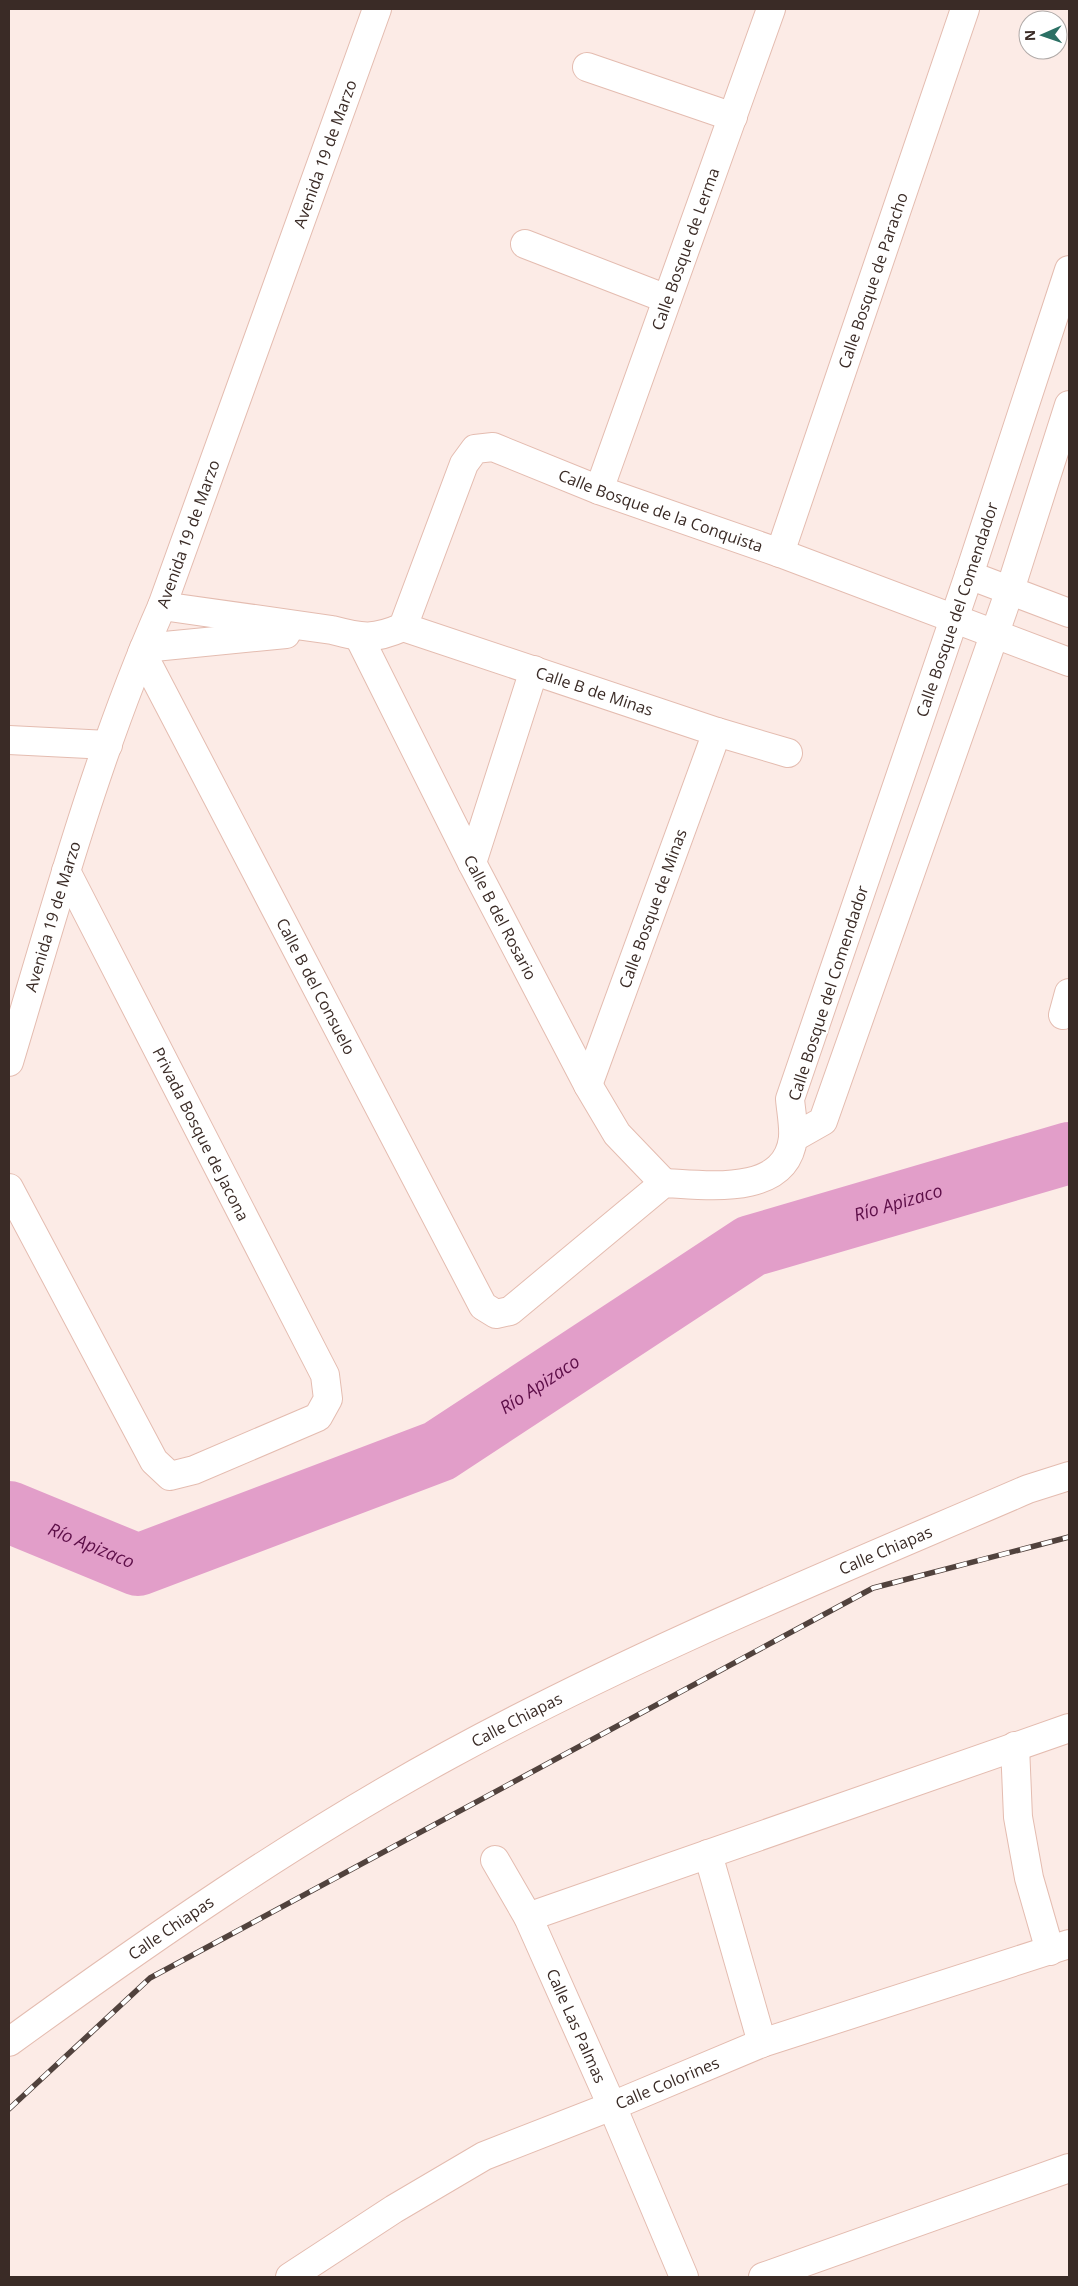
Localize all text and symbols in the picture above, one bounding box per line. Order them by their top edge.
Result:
north arrow [1018,10,1068,60]
text: N [1020,29,1039,41]
street label: Avenida 19 de Marzo [288,77,362,231]
street label: Calle Bosque de Lerma [646,165,724,333]
street label: Calle Bosque de Paracho [833,189,913,371]
street label: Avenida 19 de Marzo [151,457,225,611]
street label: Calle Bosque de la Conquista [555,464,766,557]
street label: Calle Bosque del Comendador [910,499,1003,720]
street label: Calle B de Minas [533,661,656,721]
street label: Calle Bosque de Minas [613,826,692,991]
street label: Avenida 19 de Marzo [20,838,86,994]
street label: Calle B del Rosario [459,851,542,984]
street label: Calle Bosque del Comendador [783,882,873,1104]
street label: Calle B del Consuelo [271,914,361,1058]
street label: Privada Bosque de Jacona [148,1043,254,1225]
water label: Río Apizaco [851,1178,945,1226]
water label: Río Apizaco [495,1349,584,1419]
water label: Río Apizaco [45,1516,138,1573]
street label: Calle Chiapas [835,1520,935,1580]
street label: Calle Chiapas [467,1687,566,1752]
street label: Calle Chiapas [123,1891,218,1965]
street label: Calle Las Palmas [541,1965,611,2087]
street label: Calle Colorines [612,2051,722,2114]

